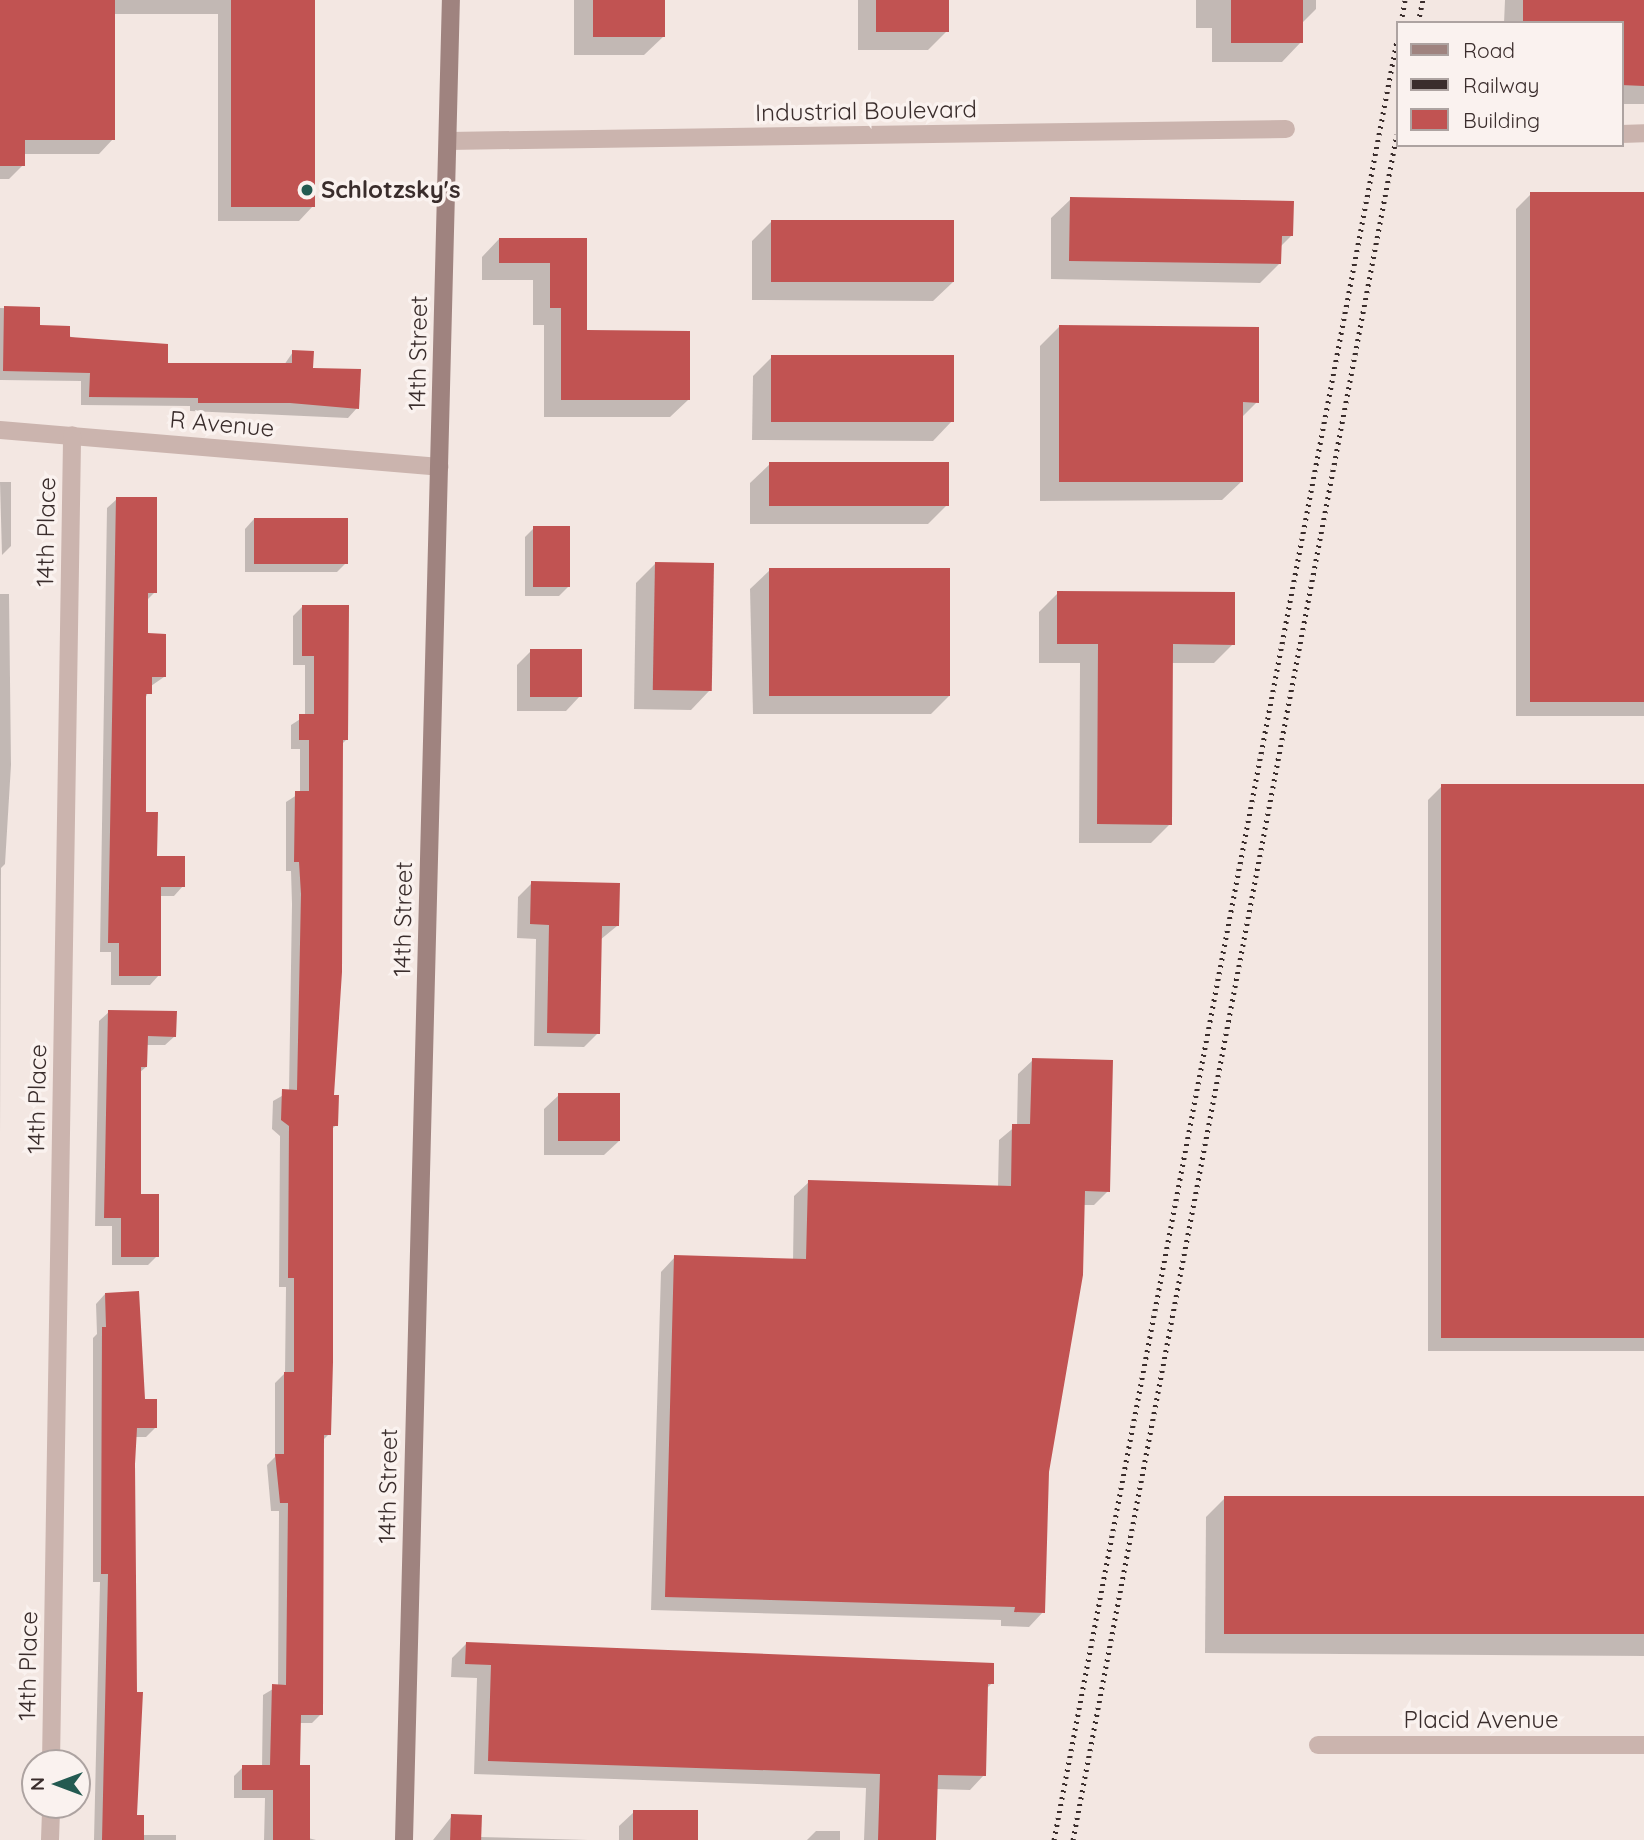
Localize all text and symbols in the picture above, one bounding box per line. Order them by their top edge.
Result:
legend [1396,21,1623,147]
text: Road [1463,37,1515,63]
text: Railway [1463,72,1539,98]
street label: Industrial Boulevard [755,95,977,127]
text: Building [1463,107,1540,133]
place label: Schlotzsky's [321,176,460,204]
marker: Schlotzsky's [299,182,315,198]
street label: 14th Street [403,295,433,411]
street label: R Avenue [169,405,275,443]
street label: 14th Place [31,477,61,587]
street label: 14th Street [388,861,418,977]
street label: 14th Place [22,1044,52,1154]
street label: 14th Street [373,1428,403,1544]
street label: 14th Place [13,1611,43,1721]
street label: Placid Avenue [1403,1706,1559,1734]
north arrow [21,1749,91,1819]
text: N [25,1777,49,1791]

